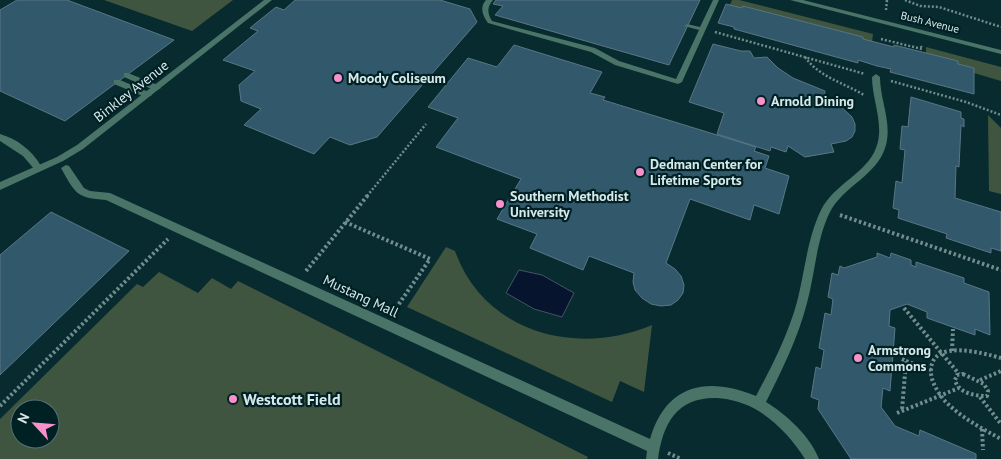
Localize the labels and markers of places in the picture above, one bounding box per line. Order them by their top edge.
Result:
place label: Moody Coliseum [348,69,446,87]
marker: Moody Coliseum [332,72,344,84]
place label: Arnold Dining [771,92,854,110]
marker: Arnold Dining [755,95,767,107]
place label: Dedman Center for Lifetime Sports [650,155,762,189]
marker: Dedman Center for Lifetime Sports [634,166,646,178]
place label: Southern Methodist University [510,187,629,221]
marker: Southern Methodist University [494,198,506,210]
place label: Armstrong Commons [868,341,931,375]
marker: Armstrong Commons [852,352,864,364]
place label: Westcott Field [243,389,341,409]
marker: Westcott Field [227,393,239,405]

